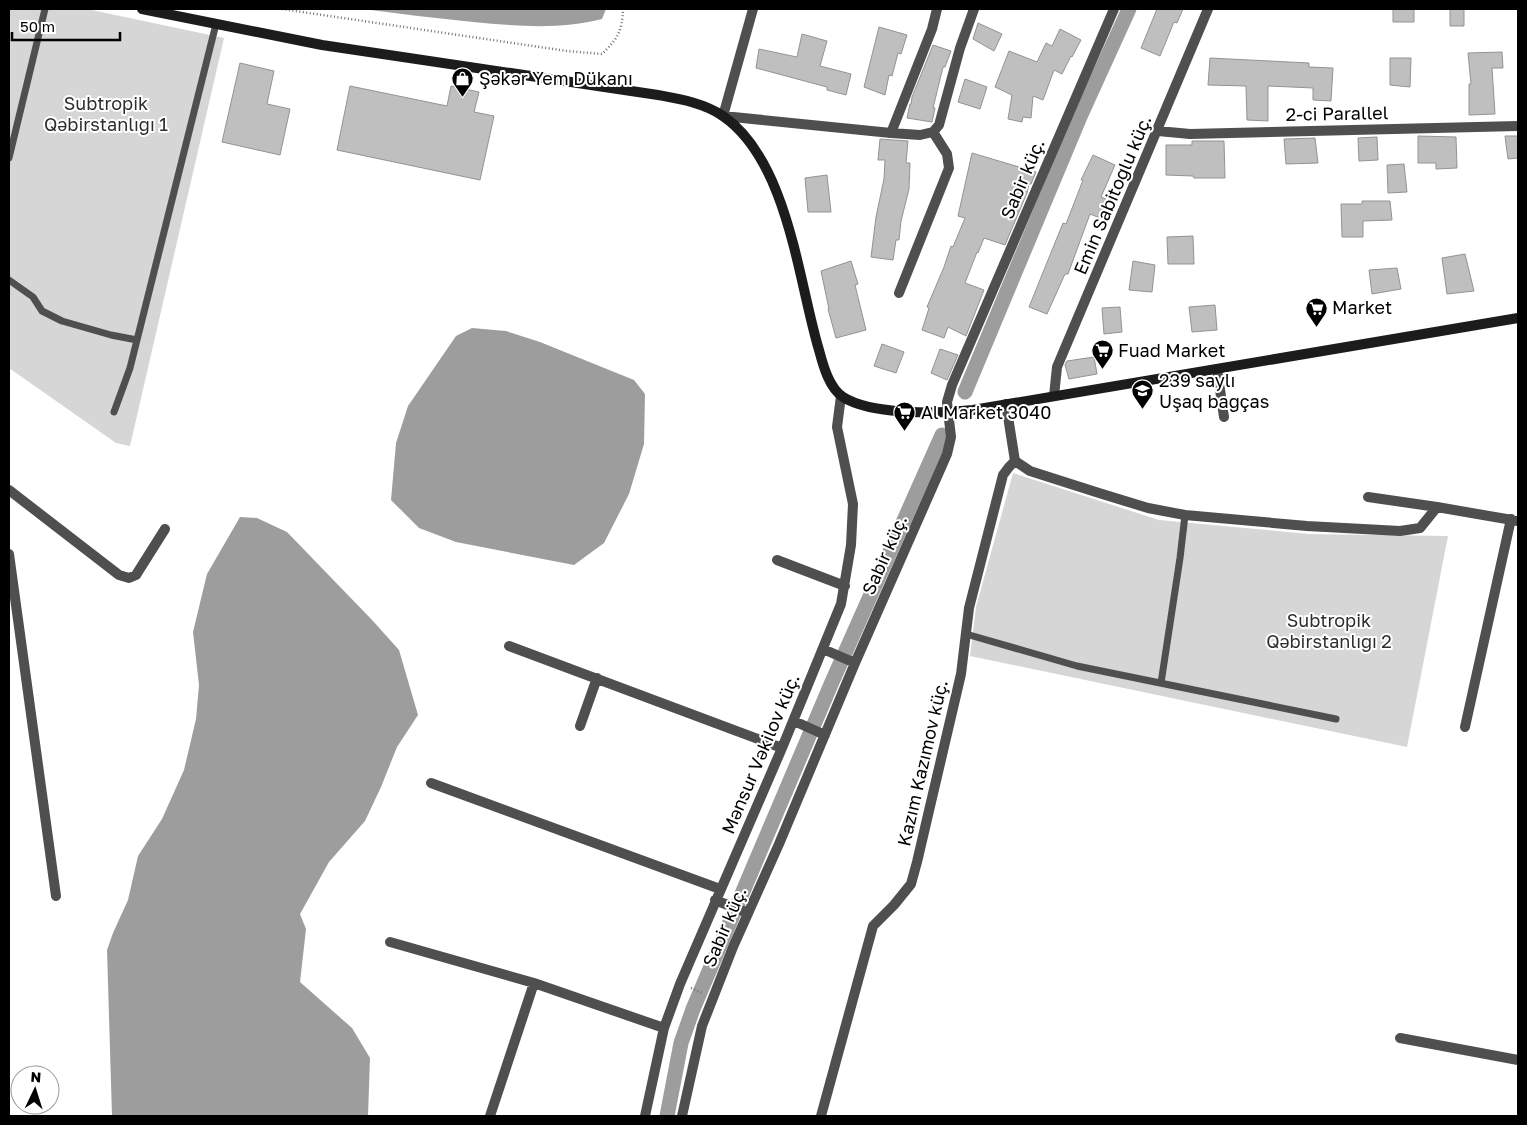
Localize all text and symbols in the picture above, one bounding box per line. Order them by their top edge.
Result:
scale bar [12,10,120,42]
text: 50 m [20,17,55,35]
shop icon: Şəkər Yem Dükanı [451,67,475,98]
place label: Şəkər Yem Dükanı [479,67,633,89]
park label: Subtropik Qəbirstanlığı 1 [44,92,168,135]
street label: 2-ci Parallel [1285,101,1389,125]
street label: Emin Sabitoğlu küç. [1069,112,1156,278]
street label: Sabir küç. [995,135,1049,222]
supermarket icon: Market [1304,296,1328,327]
place label: Market [1332,296,1392,318]
supermarket icon: Fuad Market [1090,339,1114,370]
place label: Fuad Market [1118,339,1225,361]
place label: 239 saylı Uşaq bağças [1159,369,1269,412]
school or university icon: 239 saylı Uşaq bağças [1131,379,1155,410]
supermarket icon: Al Market 3040 [893,401,917,432]
place label: Al Market 3040 [921,401,1051,423]
street label: Sabir küç. [857,511,911,598]
park label: Subtropik Qəbirstanlığı 2 [1266,609,1392,652]
street label: Mənsur Vəkilov küç. [716,670,804,837]
street label: Kazım Kazımov küç. [892,677,952,848]
street label: Sabir küç. [697,883,751,970]
north arrow [10,1065,60,1115]
text: N [30,1068,42,1085]

